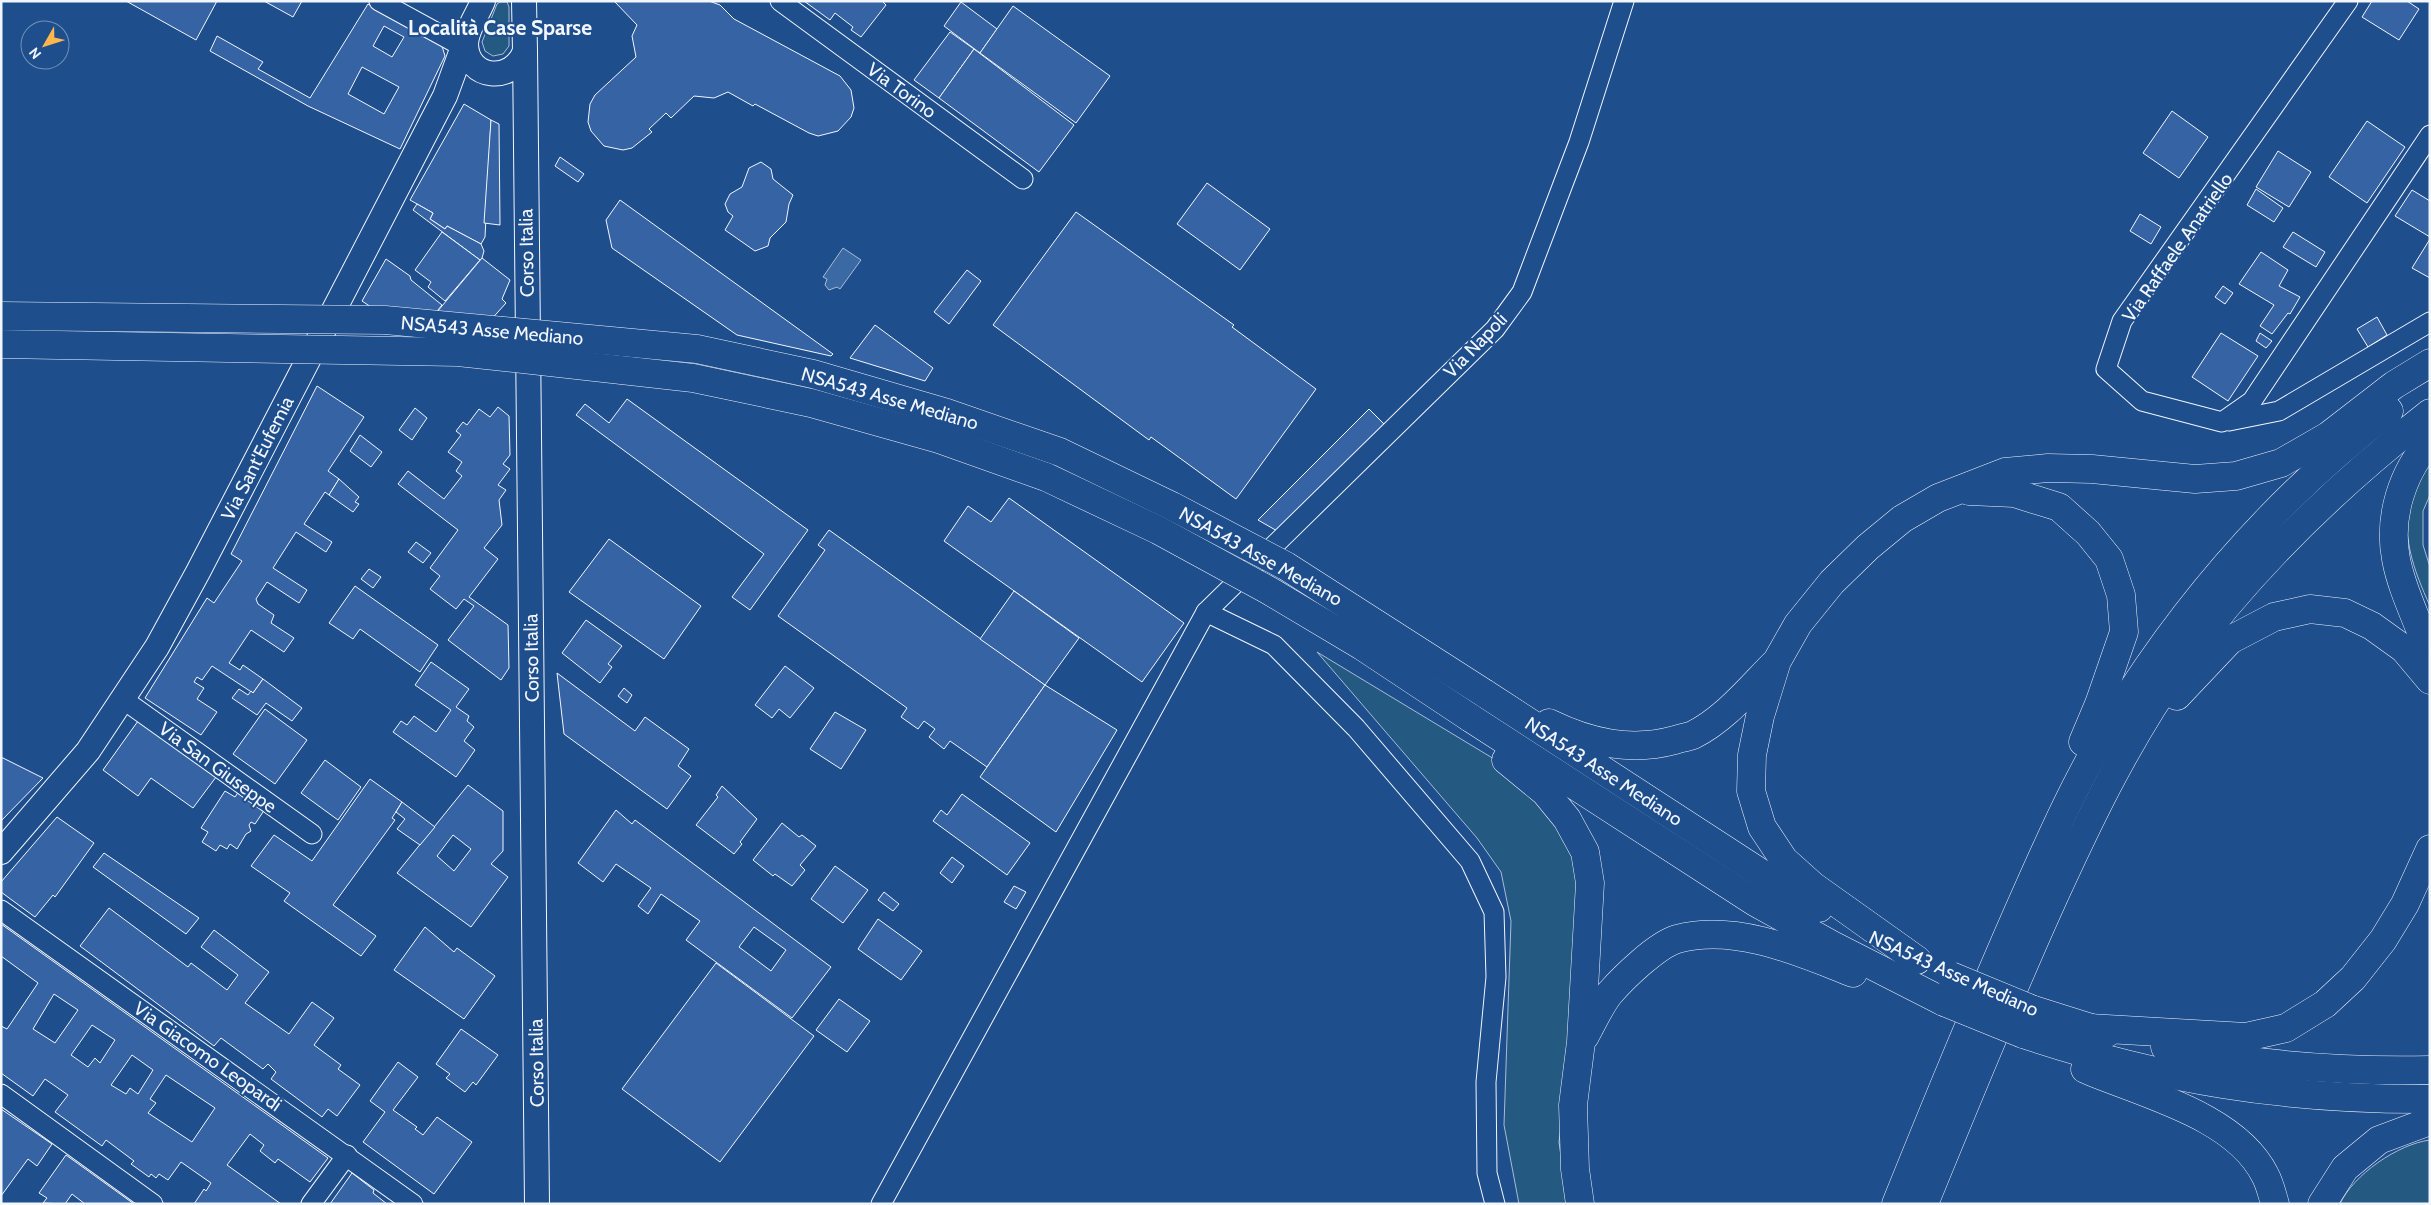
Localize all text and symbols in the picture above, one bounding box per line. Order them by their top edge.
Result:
district label: Località Case Sparse [408,15,592,40]
north arrow [20,20,70,70]
text: N [25,44,45,63]
street label: Via Torino [863,58,941,123]
street label: Via Raffaele Anatriello [2117,168,2238,326]
street label: Corso Italia [514,209,539,297]
street label: Via Napoli [1439,308,1512,383]
street label: NSA543 Asse Mediano [400,311,584,350]
street label: NSA543 Asse Mediano [799,362,981,435]
street label: Via Sant'Eufemia [216,392,299,524]
street label: NSA543 Asse Mediano [1175,502,1346,611]
street label: Corso Italia [519,614,544,702]
street label: NSA543 Asse Mediano [1521,712,1687,831]
street label: Via San Giuseppe [154,717,281,818]
street label: NSA543 Asse Mediano [1865,926,2042,1021]
street label: Via Giacomo Leopardi [129,997,286,1116]
street label: Corso Italia [524,1019,549,1107]

